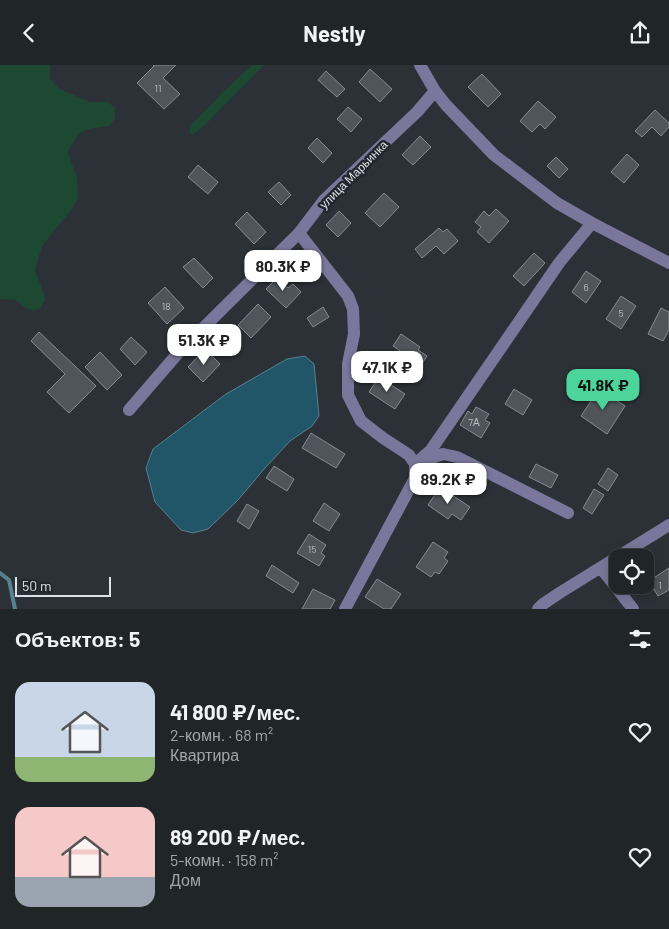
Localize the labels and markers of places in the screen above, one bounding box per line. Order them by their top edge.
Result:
pin: 80.3K ₽ [237,249,329,292]
pin: 51.3K ₽ [158,323,250,366]
pin: 47.1K ₽ [341,351,433,393]
pin: 41.8K ₽ [557,369,649,411]
pin: 89.2K ₽ [402,463,494,505]

